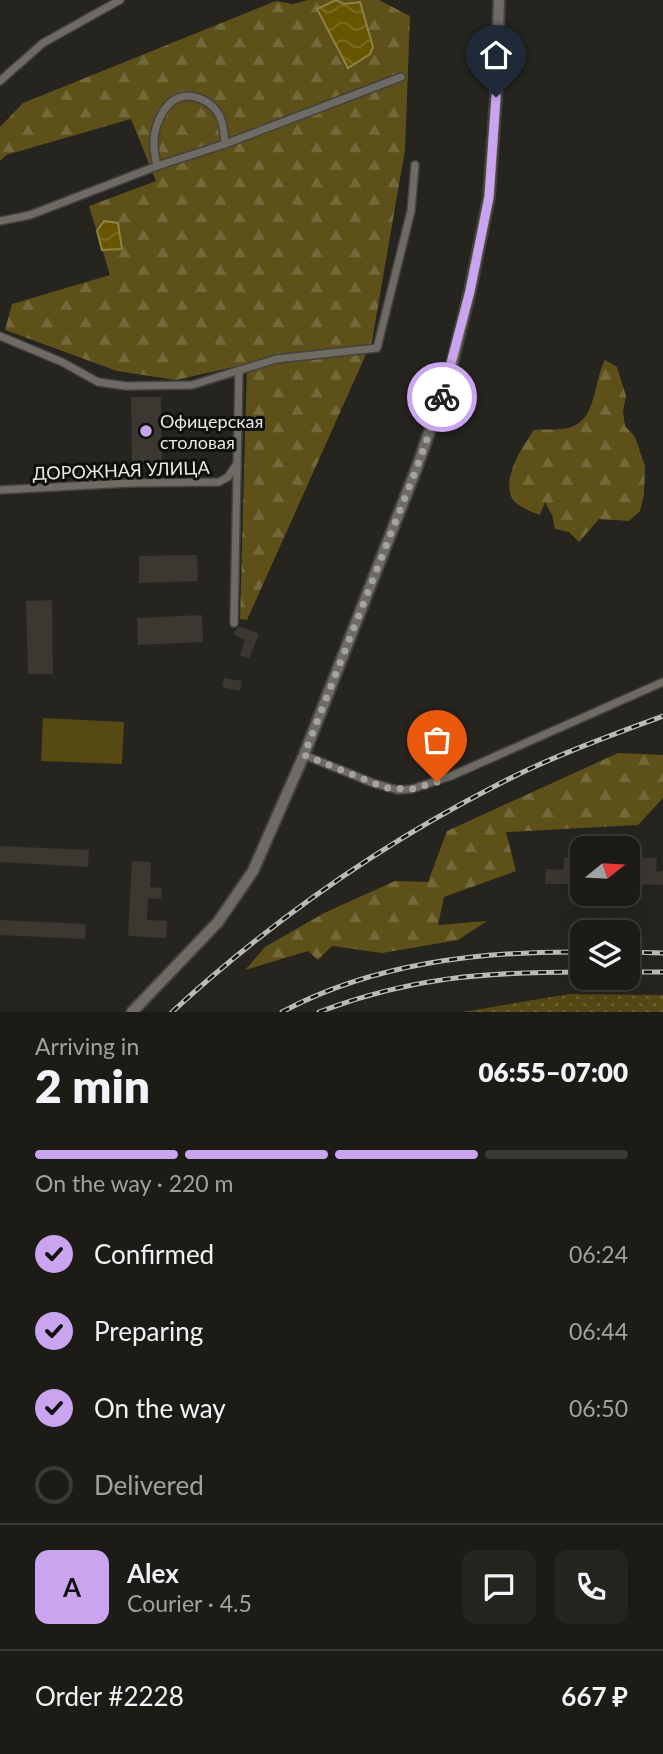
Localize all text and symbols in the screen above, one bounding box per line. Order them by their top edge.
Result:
pin [466,25,526,97]
icon: home [477,36,515,74]
courier [407,362,477,432]
icon: bike [423,378,461,416]
place label: Офицерская столовая [160,410,263,453]
marker: Офицерская столовая [138,423,154,439]
street label: ДОРОЖНАЯ УЛИЦА [32,456,211,484]
pin [407,710,467,782]
icon: bag [418,721,456,759]
north arrow [570,836,640,906]
map controls [570,836,640,990]
button: layers [570,920,640,990]
text: Arriving in [35,1032,139,1060]
text: 06:55–07:00 [478,1056,628,1088]
text: 2 min [35,1058,150,1113]
text: On the way · 220 m [35,1169,234,1197]
icon: check [35,1235,73,1273]
text: Confirmed [94,1238,214,1270]
text: 06:24 [569,1240,628,1268]
icon: check [35,1312,73,1350]
text: Preparing [94,1315,203,1347]
text: 06:44 [569,1317,628,1345]
icon: check [35,1389,73,1427]
text: On the way [94,1392,226,1424]
text: 06:50 [569,1394,628,1422]
text: Delivered [94,1469,204,1501]
button: chat [462,1550,536,1624]
button: phone [554,1550,628,1624]
text: Alex [127,1557,179,1589]
text: A [63,1571,81,1603]
text: Courier · 4.5 [127,1589,252,1617]
text: Order #2228 [35,1680,184,1712]
text: 667 ₽ [561,1680,628,1712]

